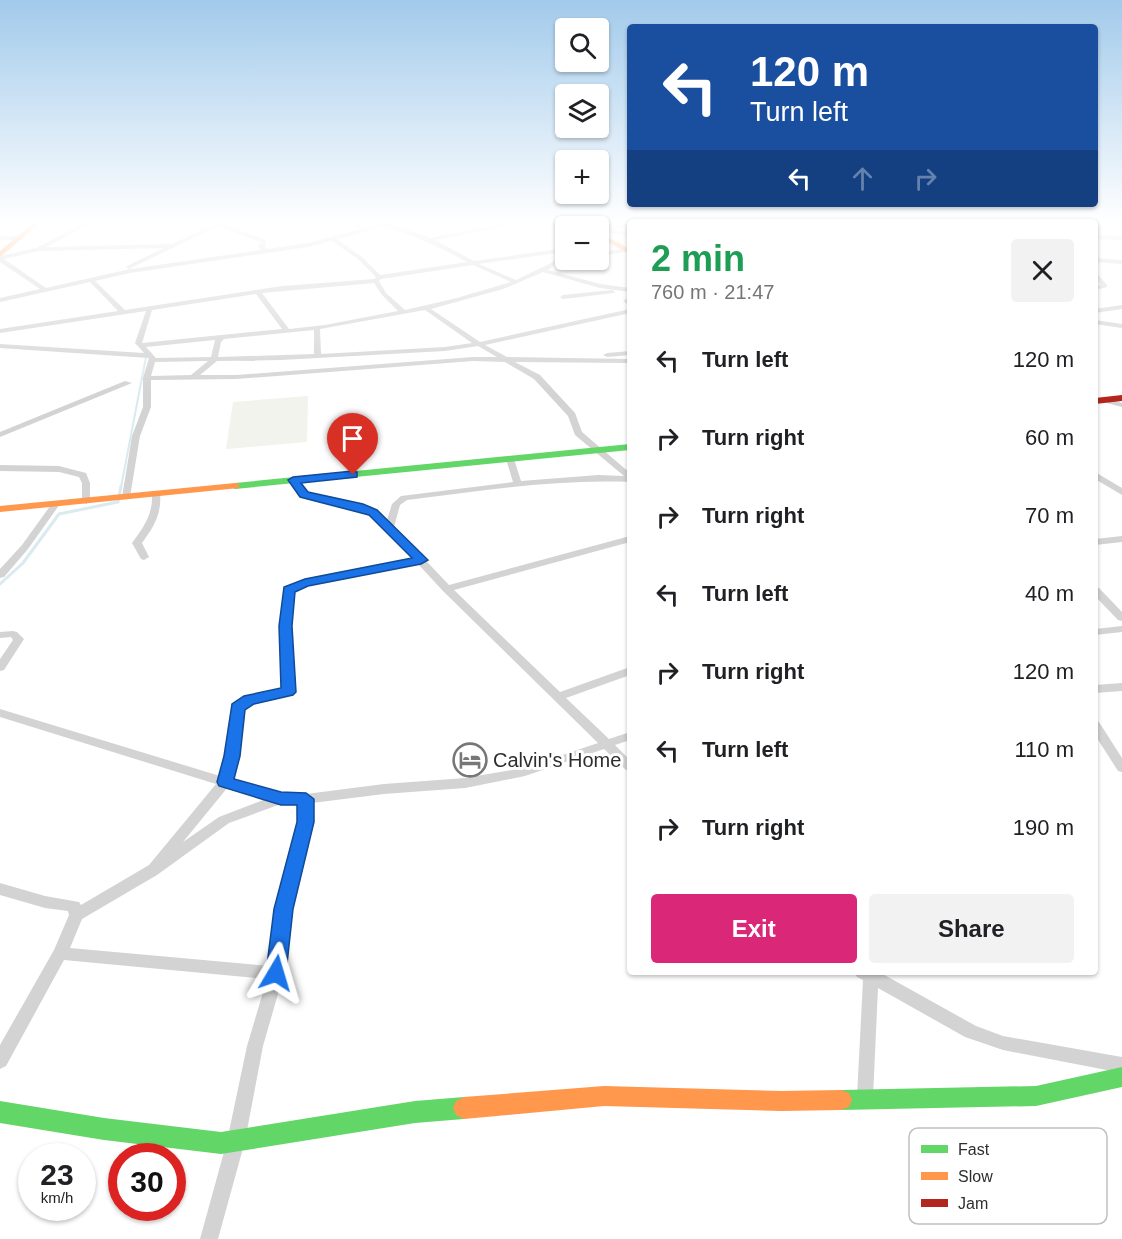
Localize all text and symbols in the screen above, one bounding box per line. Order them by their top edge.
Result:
map controls [555,18,609,270]
button: search [555,18,609,72]
icon: left [651,48,729,126]
text: 120 m [750,48,869,95]
button: layers [555,84,609,138]
text: Turn left [750,97,848,127]
button: + [555,150,609,204]
icon: left [783,162,816,195]
icon: ahead [846,162,879,195]
icon: right [909,162,942,195]
button: − [555,216,609,270]
text: 2 min [651,238,745,279]
button: close [1011,239,1074,302]
text: 760 m · 21:47 [651,281,774,303]
icon: left [651,344,684,377]
text: Turn left [702,347,788,372]
text: 120 m [1013,347,1074,372]
pin [327,413,378,475]
icon: arrive [336,422,369,455]
icon: right [651,422,684,455]
text: Turn right [702,425,804,450]
text: 60 m [1025,425,1074,450]
icon: right [651,500,684,533]
text: Turn right [702,503,804,528]
text: 70 m [1025,503,1074,528]
icon: left [651,578,684,611]
text: Turn left [702,581,788,606]
text: 40 m [1025,581,1074,606]
icon: right [651,656,684,689]
text: Turn right [702,659,804,684]
text: 120 m [1013,659,1074,684]
icon: left [651,734,684,767]
text: Turn left [702,737,788,762]
text: 110 m [1014,737,1074,762]
hotel icon: Calvin's Home [452,742,488,778]
place label: Calvin's Home [493,749,621,771]
icon: right [651,812,684,845]
text: Turn right [702,815,804,840]
text: 190 m [1013,815,1074,840]
button: Exit [651,894,857,963]
button: Share [869,894,1074,963]
position arrow [244,941,308,1005]
legend [909,1128,1107,1224]
text: Fast [958,1141,990,1158]
speed limit sign: 30 [108,1143,186,1221]
text: 23 [40,1158,74,1191]
text: Slow [958,1168,993,1185]
text: km/h [41,1189,73,1206]
text: Jam [958,1195,988,1212]

